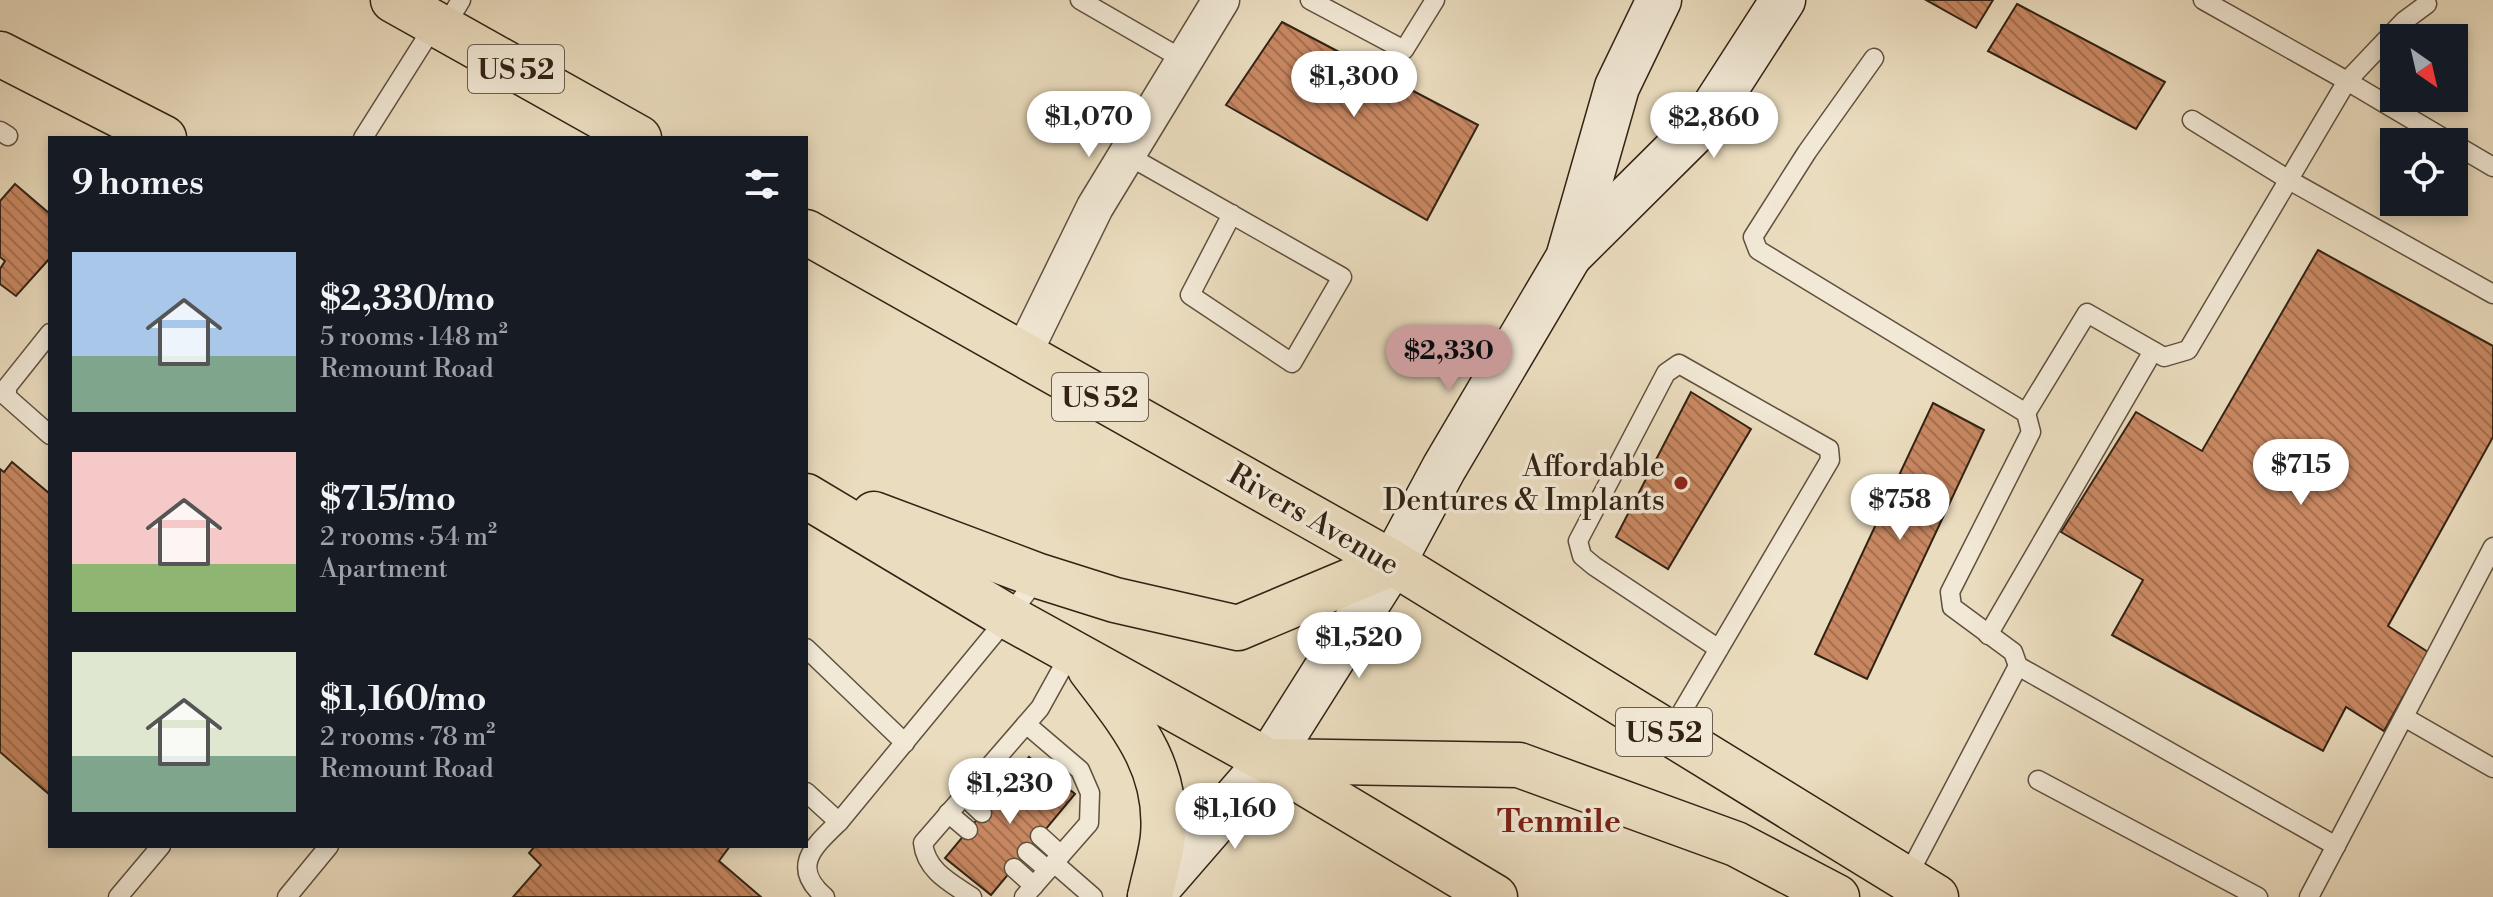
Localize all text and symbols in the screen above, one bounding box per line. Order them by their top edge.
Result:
north arrow [2380,24,2468,112]
map controls [2380,24,2468,216]
road number: US 52 [468,45,564,93]
pin: $1,300 [1289,51,1419,119]
text: $1,300 [1309,61,1399,93]
pin: $1,070 [1024,91,1154,159]
pin: $2,860 [1649,92,1779,160]
text: $1,070 [1045,101,1133,133]
text: $2,860 [1668,102,1760,134]
button: locate [2380,128,2468,216]
icon: filters [740,162,784,206]
text: 9 homes [72,163,204,205]
text: $2,330/mo [320,279,495,321]
icon: home [136,284,232,380]
text: 5 rooms · 148 m² [320,321,508,353]
pin: $2,330 [1384,325,1514,393]
text: $2,330 [1404,335,1494,367]
text: Remount Road [320,353,493,385]
road number: US 52 [1052,373,1148,421]
pin: $715 [2254,439,2348,507]
place label: Affordable Dentures & Implants [1383,448,1665,520]
text: $715 [2271,449,2331,481]
street label: Rivers Avenue [1221,456,1406,584]
marker: Affordable Dentures & Implants [1672,474,1690,492]
pin: $758 [1853,474,1947,542]
text: $715/mo [320,479,456,521]
icon: home [136,484,232,580]
text: $758 [1869,484,1931,516]
text: 2 rooms · 54 m² [320,521,497,553]
text: Apartment [320,553,448,585]
pin: $1,520 [1294,612,1424,680]
text: $1,520 [1315,622,1403,654]
text: $1,160/mo [320,679,486,721]
icon: home [136,684,232,780]
road number: US 52 [1616,708,1712,756]
text: 2 rooms · 78 m² [320,721,495,753]
text: Remount Road [320,753,493,785]
pin: $1,230 [945,758,1075,826]
text: $1,230 [966,768,1054,800]
pin: $1,160 [1170,783,1300,851]
text: $1,160 [1193,793,1277,825]
district label: Tenmile [1497,802,1621,842]

